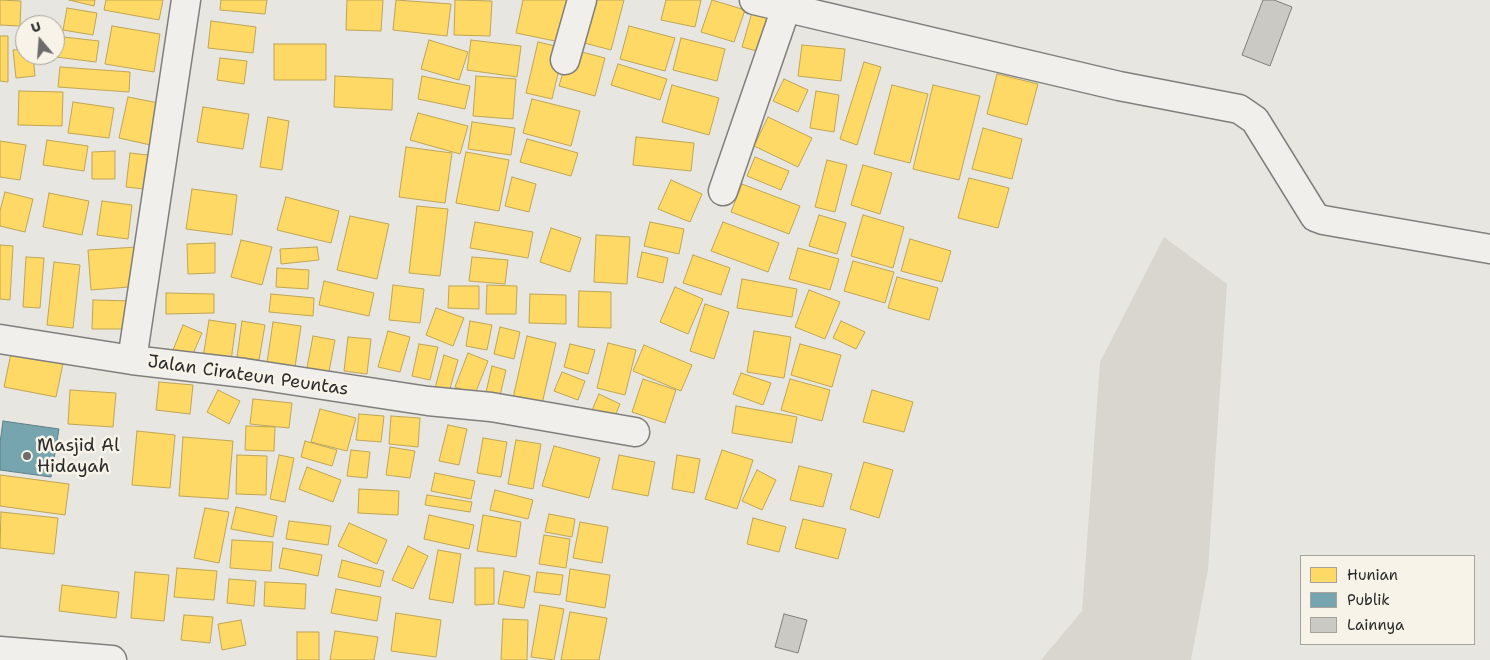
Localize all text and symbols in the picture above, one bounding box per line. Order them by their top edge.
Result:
north arrow [15,15,65,65]
text: U [28,17,43,37]
street label: Jalan Cirateun Peuntas [146,351,350,401]
place label: Masjid Al Hidayah [37,435,120,478]
marker: Masjid Al Hidayah [21,450,33,462]
legend [1300,555,1475,645]
text: Hunian [1347,565,1398,585]
text: Publik [1347,590,1390,610]
text: Lainnya [1347,615,1404,635]

